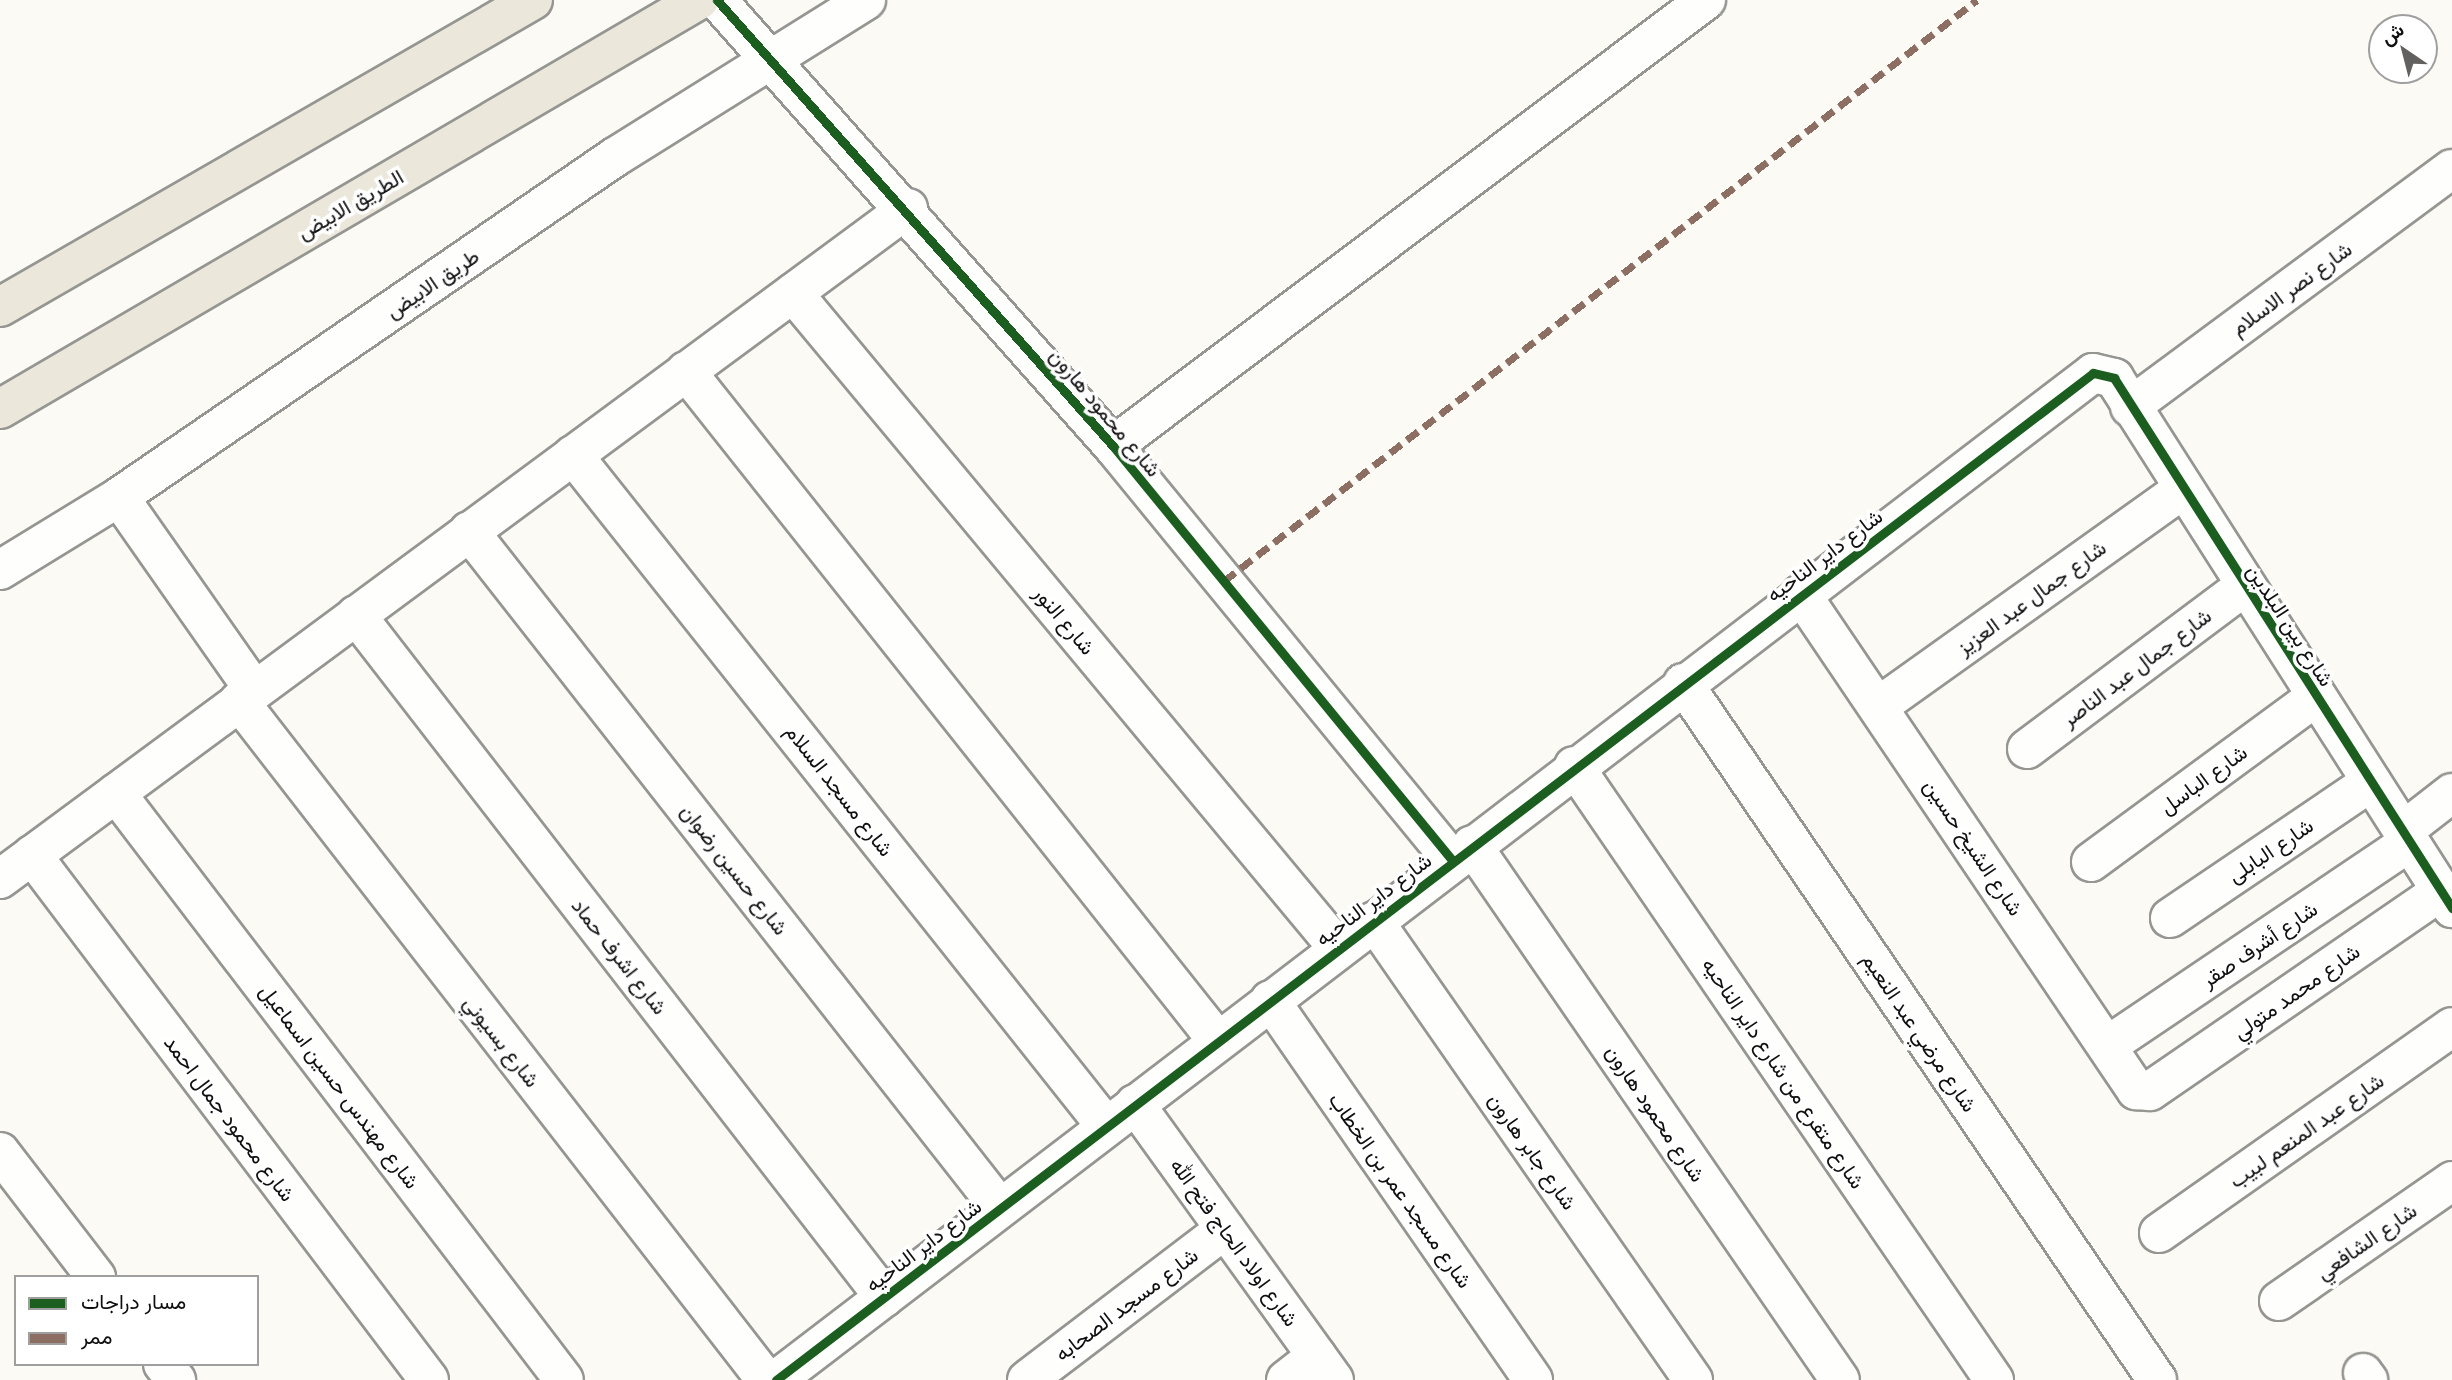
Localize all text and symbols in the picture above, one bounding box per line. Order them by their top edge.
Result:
north arrow [2368,14,2438,84]
text: ش [2375,16,2408,50]
street label: الطريق الابيض [292,164,408,244]
street label: شارع نصر الاسلام [2226,236,2356,340]
street label: طريق الابيض [381,243,483,323]
street label: شارع محمود هارون [1045,343,1167,481]
street label: شارع داير الناحيه [1761,503,1887,607]
street label: شارع جمال عبد العزيز [1951,534,2111,660]
street label: شارع بين البلدين [2242,559,2340,691]
street label: شارع النور [1029,581,1101,659]
street label: شارع جمال عبد الناصر [2056,602,2216,732]
street label: شارع مسجد السلام [781,719,899,861]
street label: شارع الباسل [2154,739,2252,819]
street label: شارع الشيخ حسين [1919,774,2029,920]
street label: شارع حسين رضوان [676,798,794,940]
street label: شارع البابلى [2223,812,2317,888]
street label: شارع داير الناحيه [1310,847,1436,951]
street label: شارع اشرف حماد [567,893,673,1019]
street label: شارع أشرف صقر [2196,896,2322,992]
street label: شارع محمد متولي [2228,938,2364,1044]
street label: شارع مرضي عبد النعيم [1857,948,1983,1116]
street label: شارع متفرع من شارع داير الناحيه [1697,953,1871,1193]
street label: شارع مهندس حسين اسماعيل [255,979,425,1193]
street label: شارع بسيوني [459,990,545,1092]
street label: شارع محمود جمال احمد [159,1030,301,1206]
street label: شارع محمود هارون [1601,1040,1711,1186]
street label: شارع عبد المنعم لبيب [2224,1067,2388,1193]
street label: شارع مسجد عمر بن الخطاب [1324,1087,1478,1293]
street label: شارع جابر هارون [1483,1088,1583,1214]
street label: شارع اولاد الحاج فتح الله [1166,1153,1304,1331]
street label: شارع داير الناحيه [860,1193,986,1297]
street label: شارع الشافعي [2311,1197,2421,1285]
street label: شارع مسجد الصحابه [1049,1242,1203,1366]
legend [14,1275,259,1366]
text: مسار دراجات [81,1287,186,1315]
text: ممر [81,1322,112,1350]

